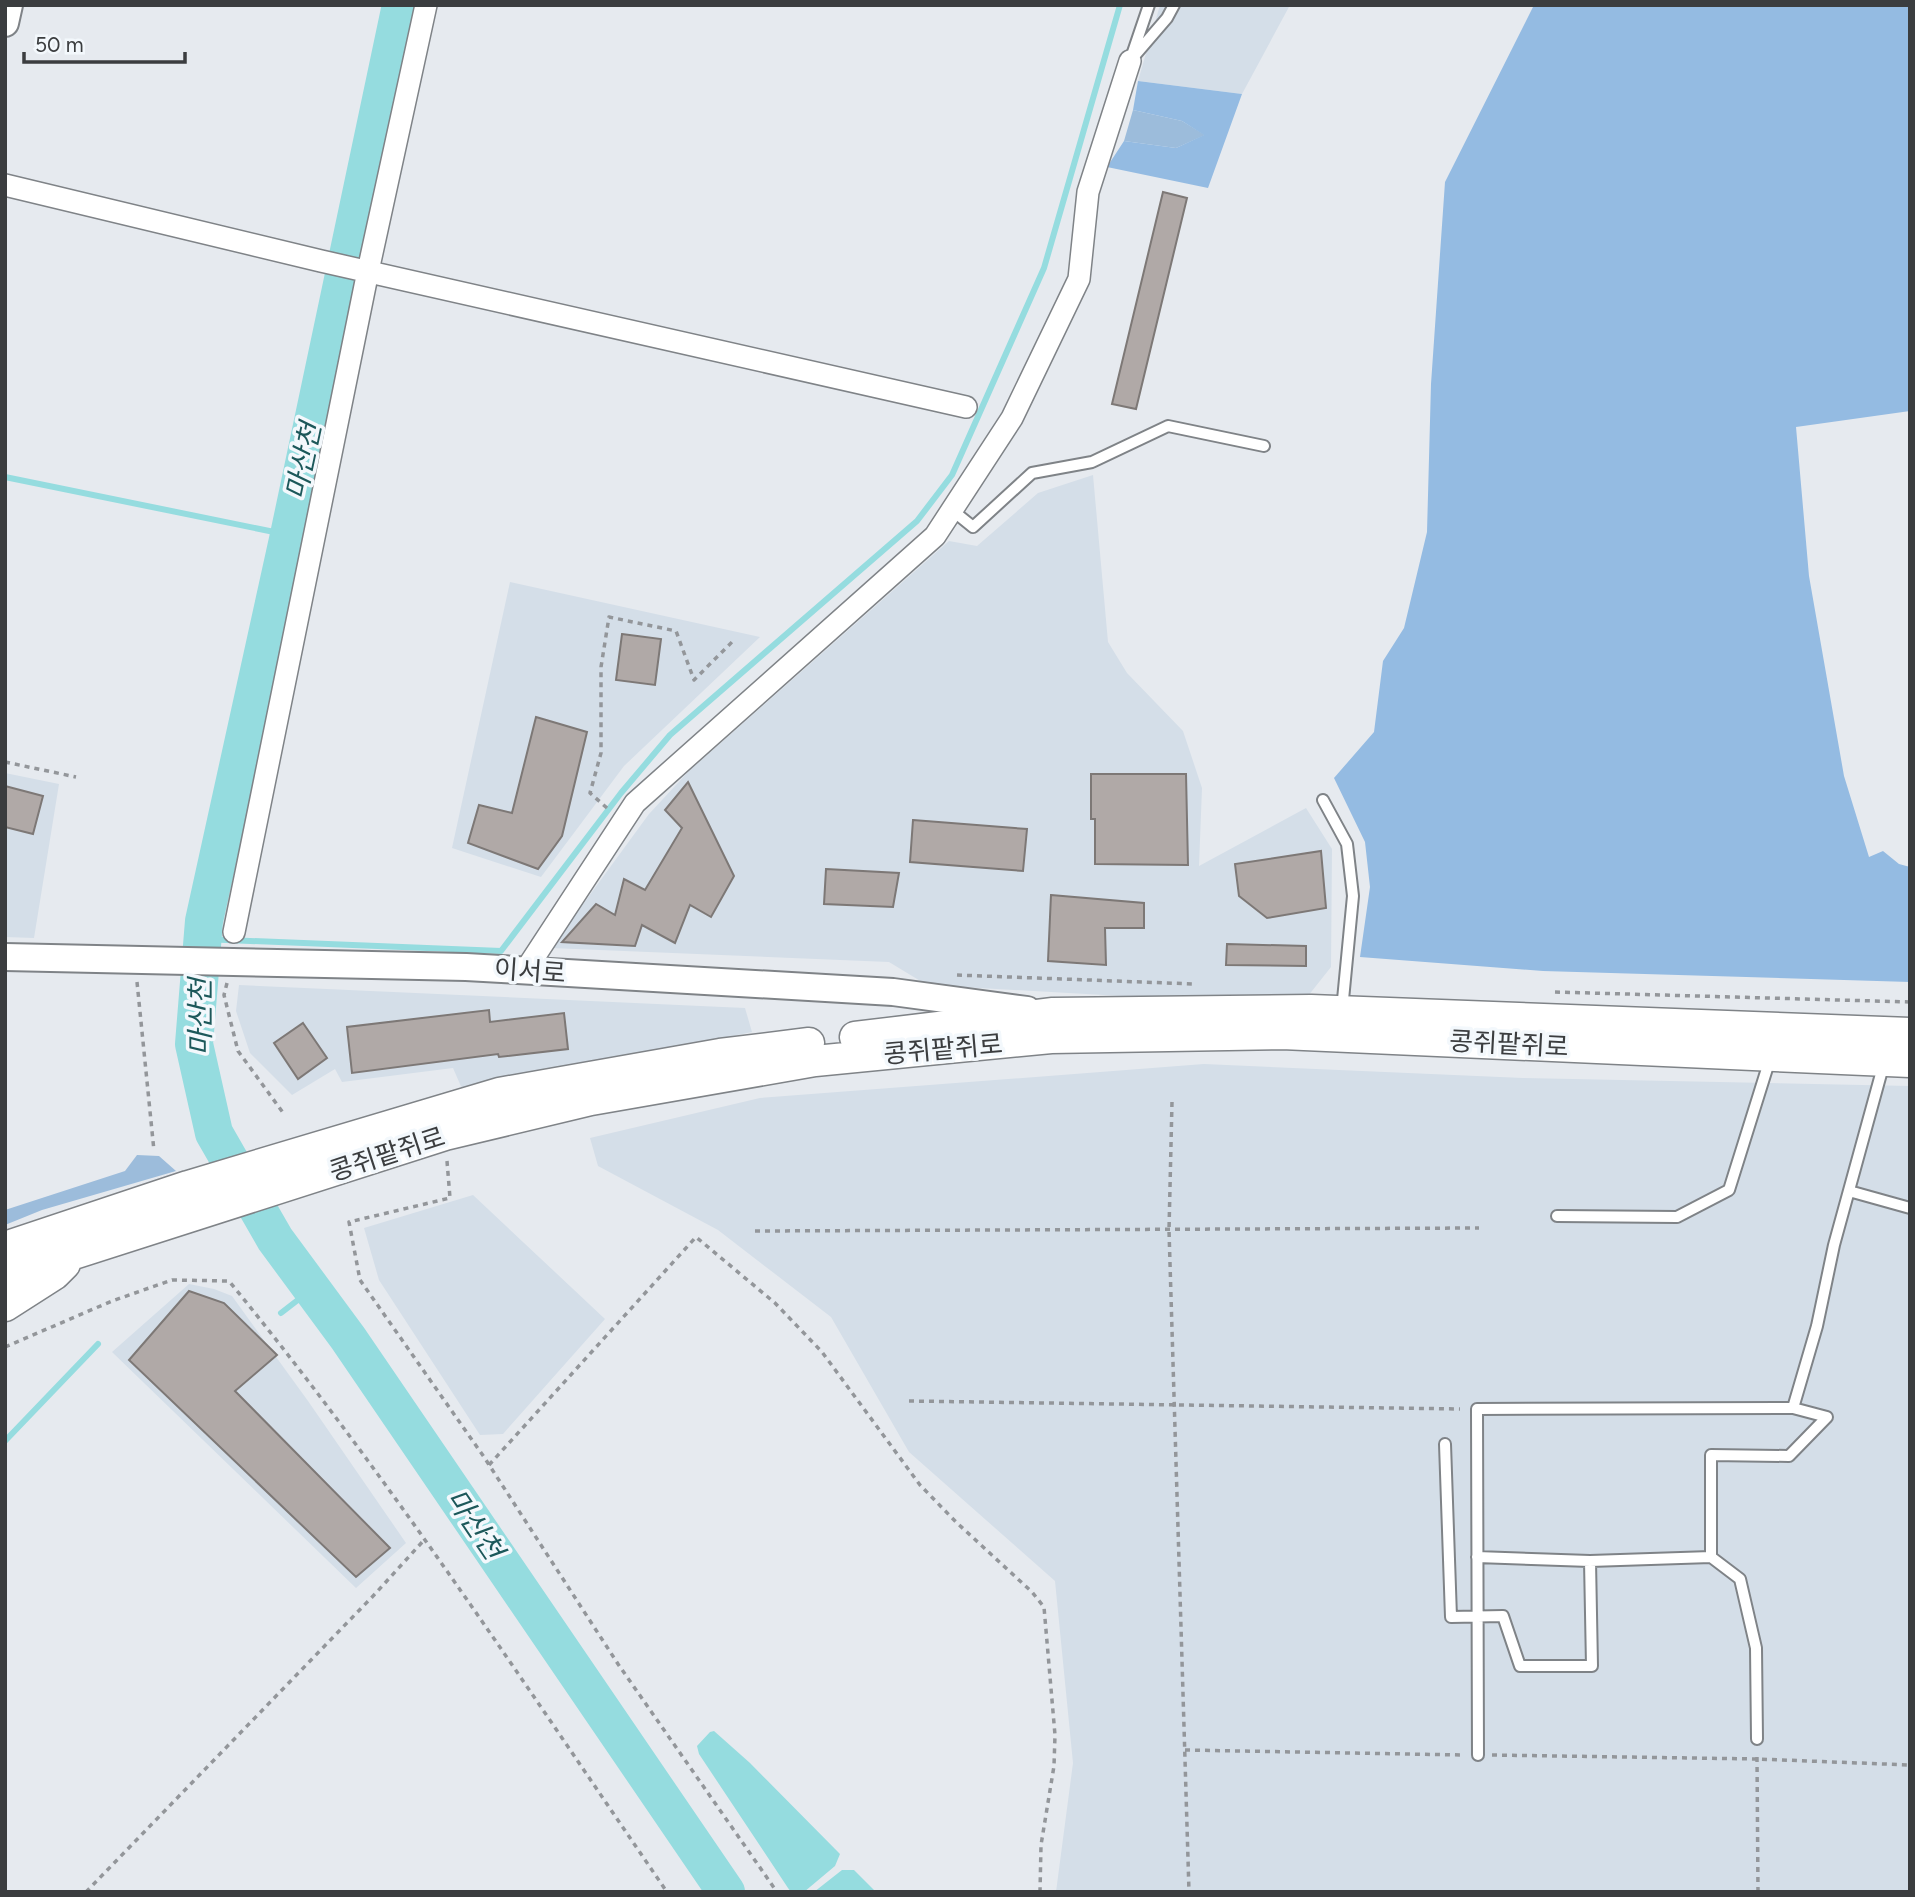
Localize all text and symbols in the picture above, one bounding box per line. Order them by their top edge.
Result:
scale bar [24,21,186,65]
text: 50 m [35,32,84,57]
water label: 마산천 [278,417,328,502]
street label: 이서로 [493,953,567,989]
water label: 마산천 [183,975,217,1056]
street label: 콩쥐팥쥐로 [1448,1025,1570,1063]
street label: 콩쥐팥쥐로 [882,1028,1004,1070]
street label: 콩쥐팥쥐로 [325,1120,449,1188]
water label: 마산천 [439,1482,513,1568]

